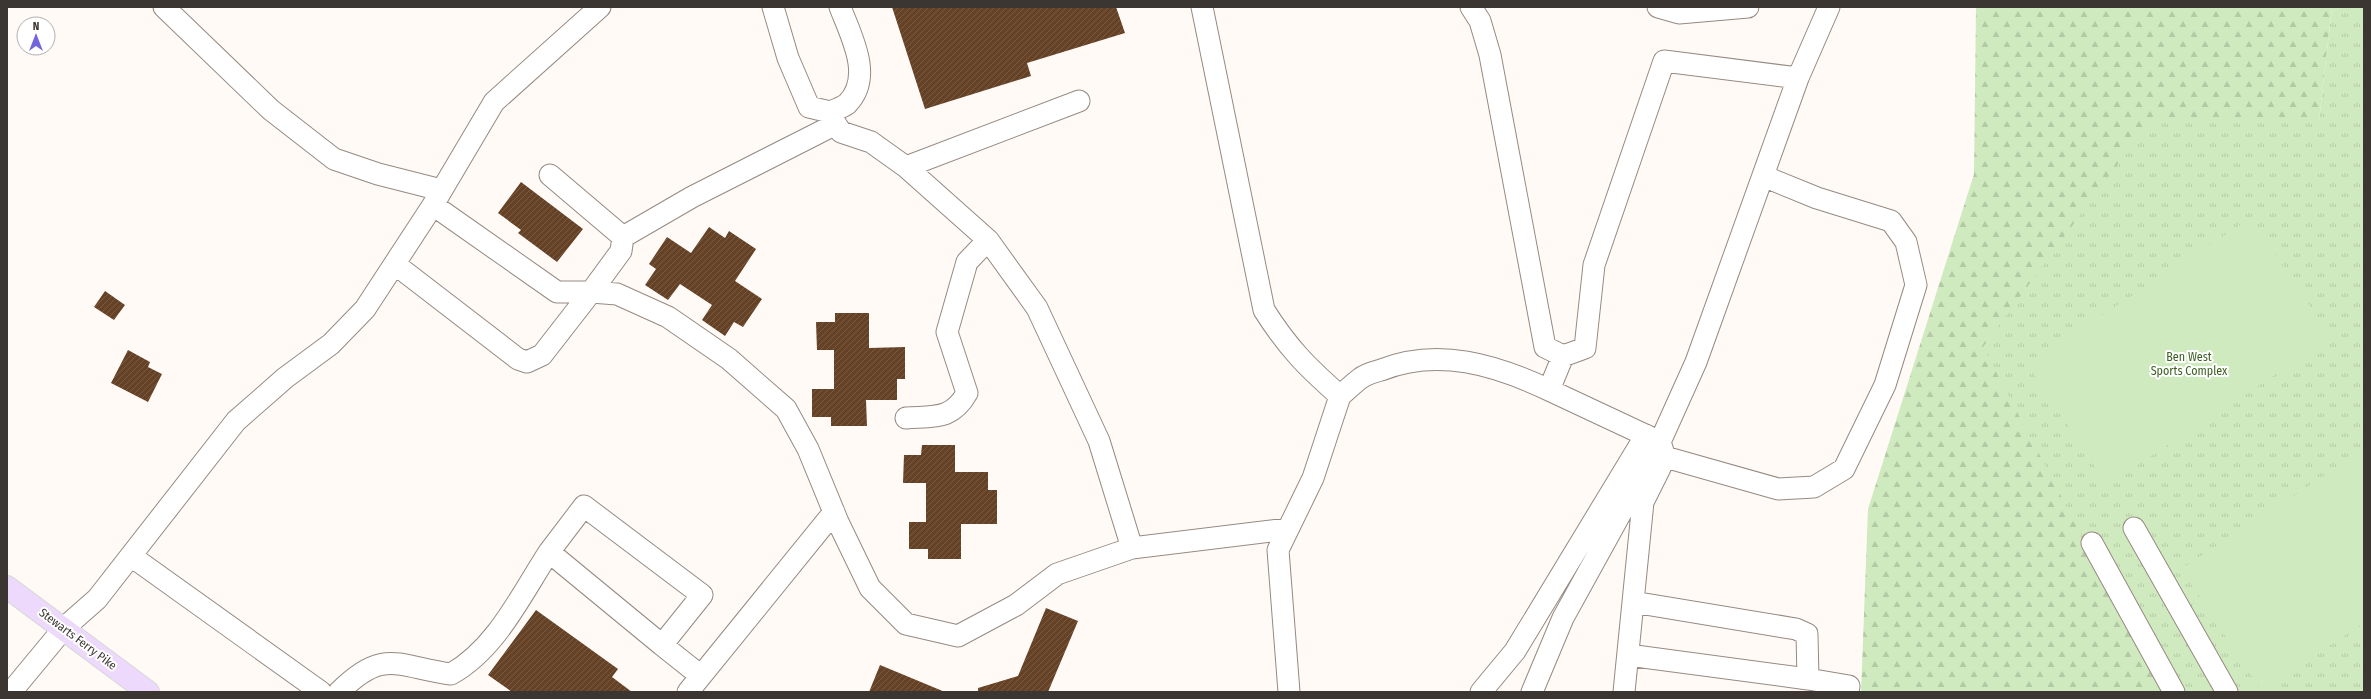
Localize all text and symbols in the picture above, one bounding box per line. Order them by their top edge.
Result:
north arrow [16,16,56,56]
text: N [33,20,39,33]
park label: Ben West Sports Complex [2151,350,2228,378]
street label: Stewarts Ferry Pike [37,605,120,673]

